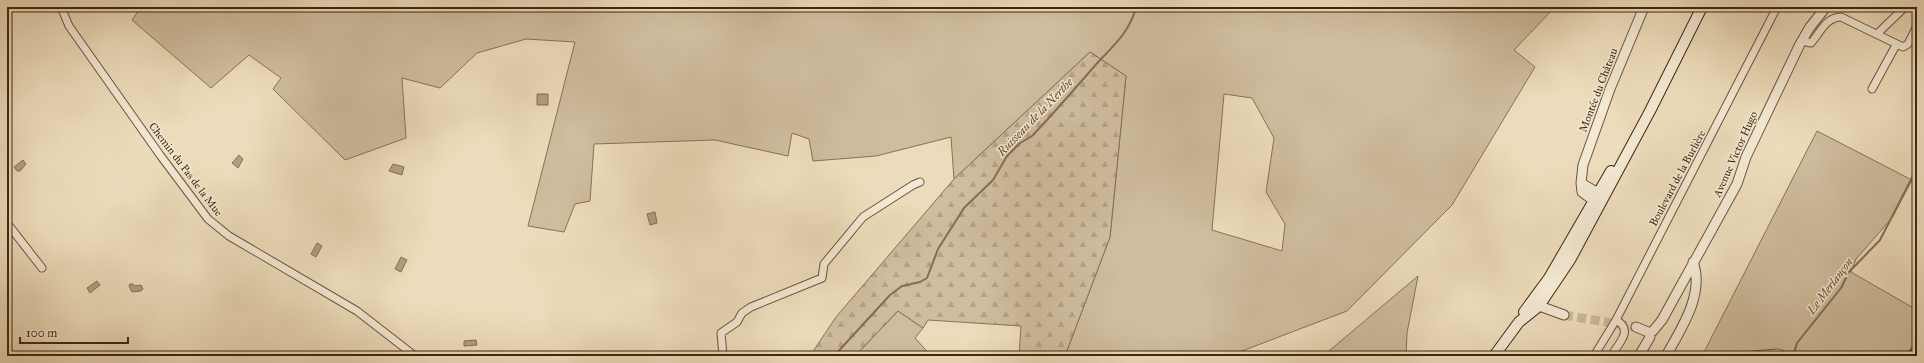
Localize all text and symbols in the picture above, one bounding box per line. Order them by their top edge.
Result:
street label: Montée du Château [1576,46,1621,134]
water label: Ruisseau de la Nerthe [994,75,1076,160]
street label: Avenue Victor Hugo [1710,109,1760,200]
street label: Chemin du Pas de la Mue [146,120,225,219]
street label: Boulevard de la Burlière [1647,128,1708,228]
water label: Le Merlançon [1804,254,1856,318]
scale bar [20,319,128,345]
text: 100 m [26,326,57,340]

